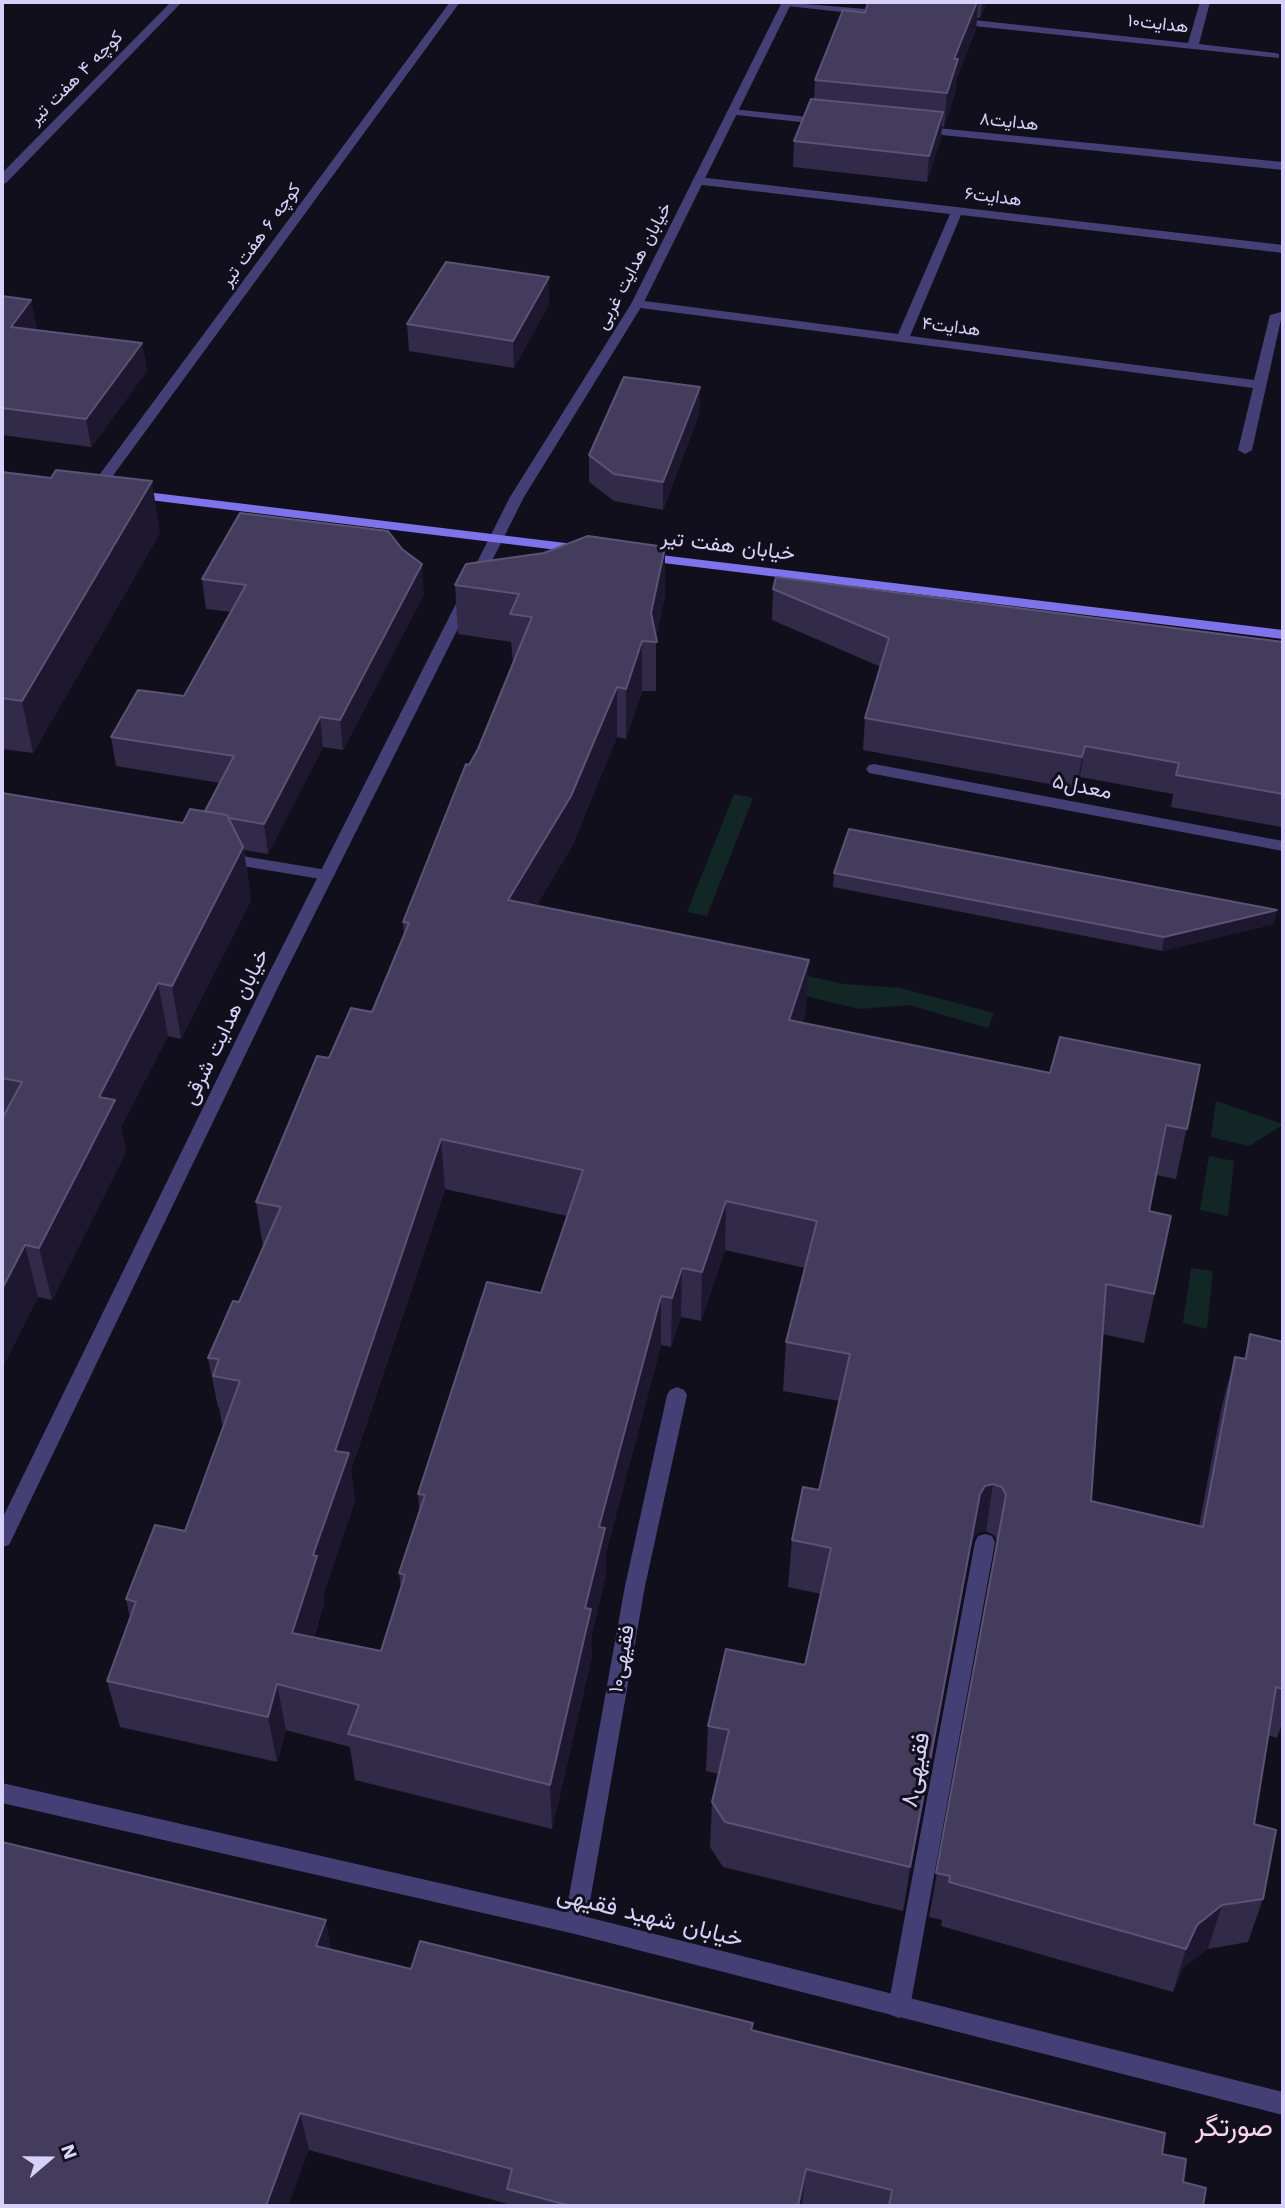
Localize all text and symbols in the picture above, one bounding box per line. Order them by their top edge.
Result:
street label: هدایت۱۰ [1126,10,1190,38]
street label: کوچه ۴ هفت تیر [25,27,127,129]
street label: هدایت۸ [978,108,1040,136]
street label: کوچه ۶ هفت تیر [216,179,306,291]
street label: هدایت۶ [963,183,1023,211]
street label: خیابان هدایت غربی [591,199,677,333]
street label: هدایت۴ [920,313,982,341]
street label: خیابان هفت تیر [660,525,796,567]
street label: معدل۵ [1050,769,1114,805]
street label: خیابان هدایت شرقی [177,945,275,1109]
street label: فقیهی۱۰ [604,1623,640,1695]
street label: فقیهی۸ [895,1730,937,1810]
street label: خیابان شهید فقیهی [554,1880,746,1954]
district label: صورتگر [1195,2111,1273,2145]
north arrow [14,2124,84,2194]
text: N [56,2141,82,2162]

